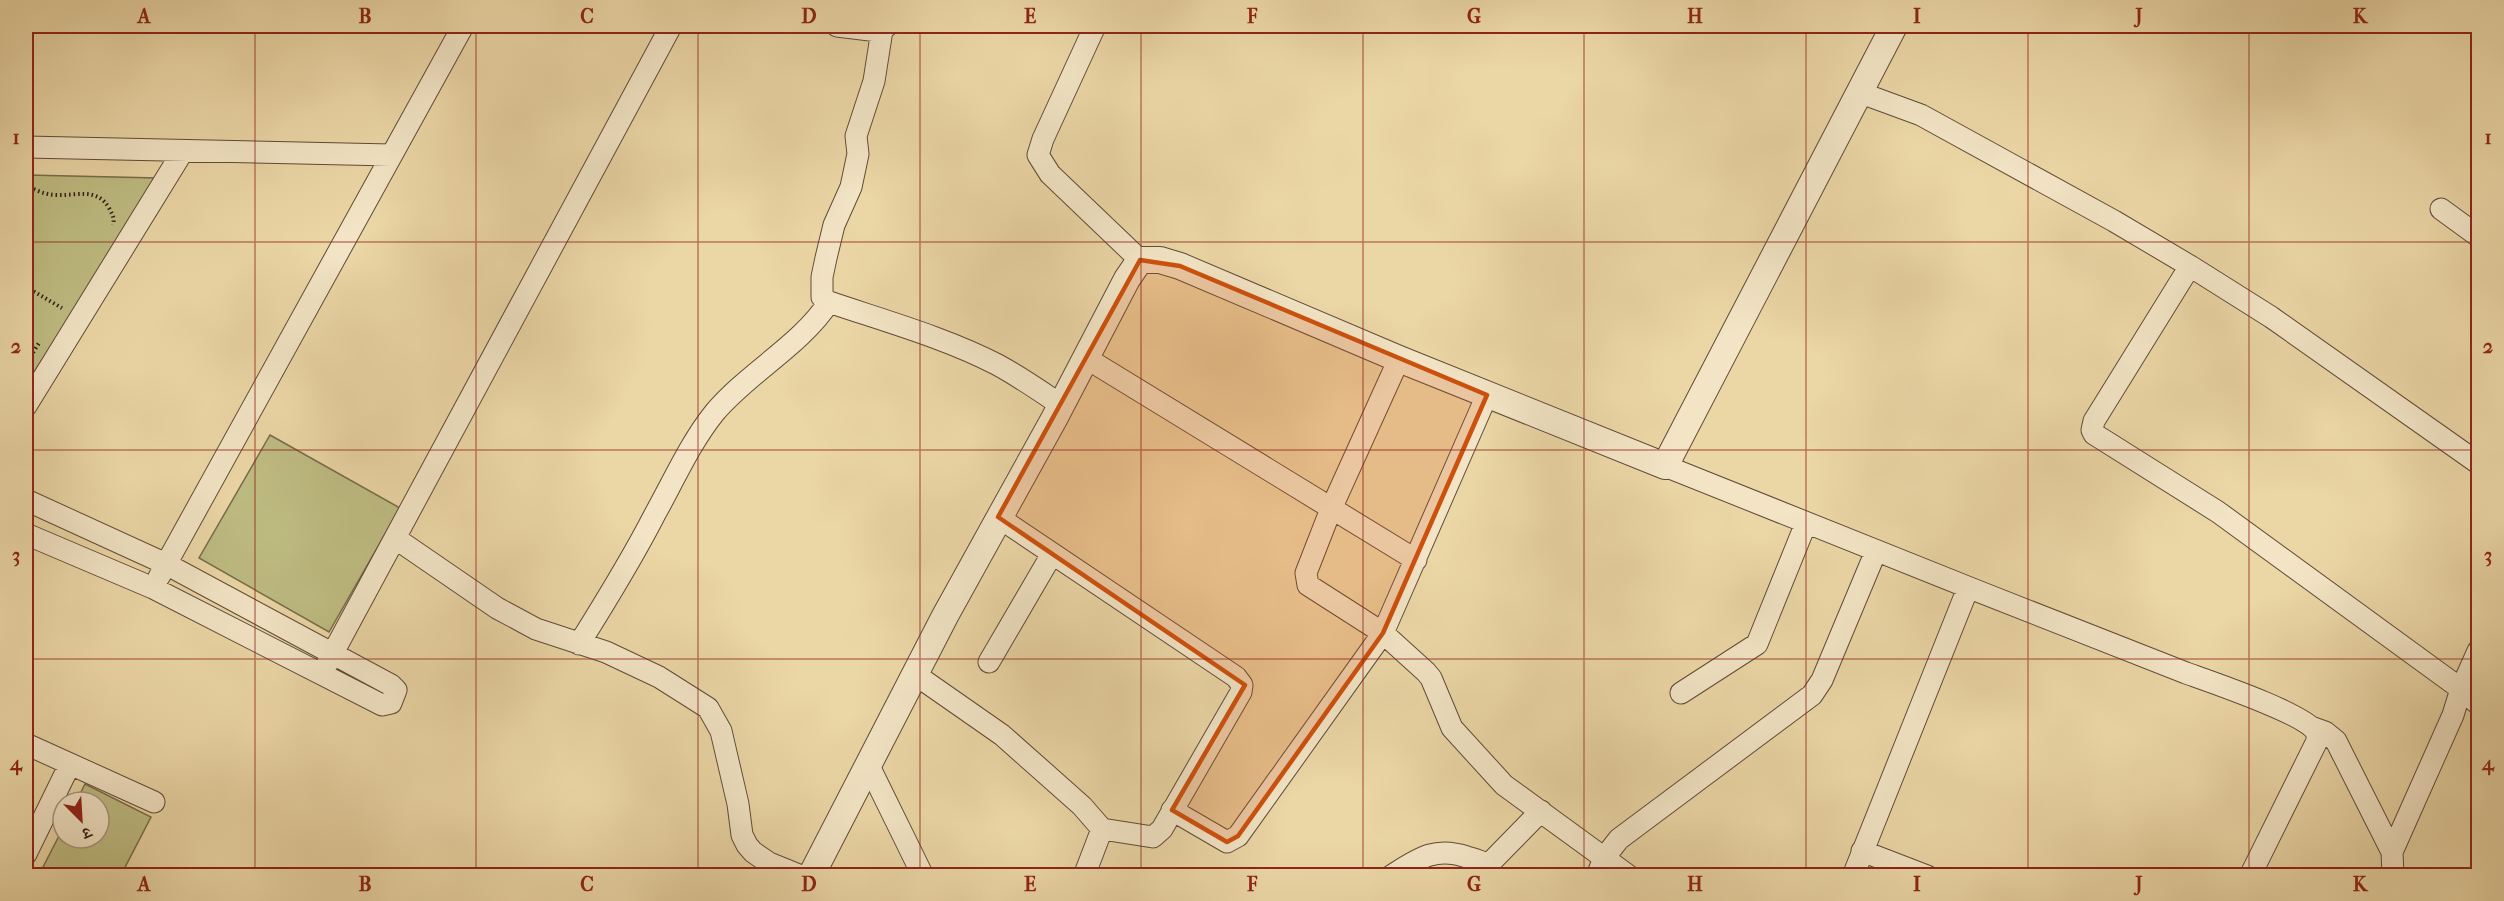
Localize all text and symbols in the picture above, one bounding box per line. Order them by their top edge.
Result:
text: A [136,5,152,28]
text: B [358,5,372,28]
text: C [580,5,594,28]
text: D [801,5,817,28]
text: E [1024,5,1036,28]
text: F [1246,5,1258,28]
text: G [1467,5,1481,28]
text: H [1687,5,1703,28]
text: I [1913,5,1921,28]
text: J [2133,5,2143,28]
text: K [2353,5,2369,28]
text: 1 [12,126,20,149]
text: 1 [2484,126,2492,149]
text: 2 [11,335,21,358]
text: 2 [2483,335,2493,358]
text: 3 [12,544,20,567]
text: 3 [2484,544,2492,567]
text: 4 [9,752,23,776]
text: 4 [2481,752,2495,776]
north arrow [51,790,111,850]
text: उ [78,823,95,844]
text: A [136,873,152,896]
text: B [358,873,372,896]
text: C [580,873,594,896]
text: D [801,873,817,896]
text: E [1024,873,1036,896]
text: F [1246,873,1258,896]
text: G [1467,873,1481,896]
text: H [1687,873,1703,896]
text: I [1913,873,1921,896]
text: J [2133,873,2143,896]
text: K [2353,873,2369,896]

